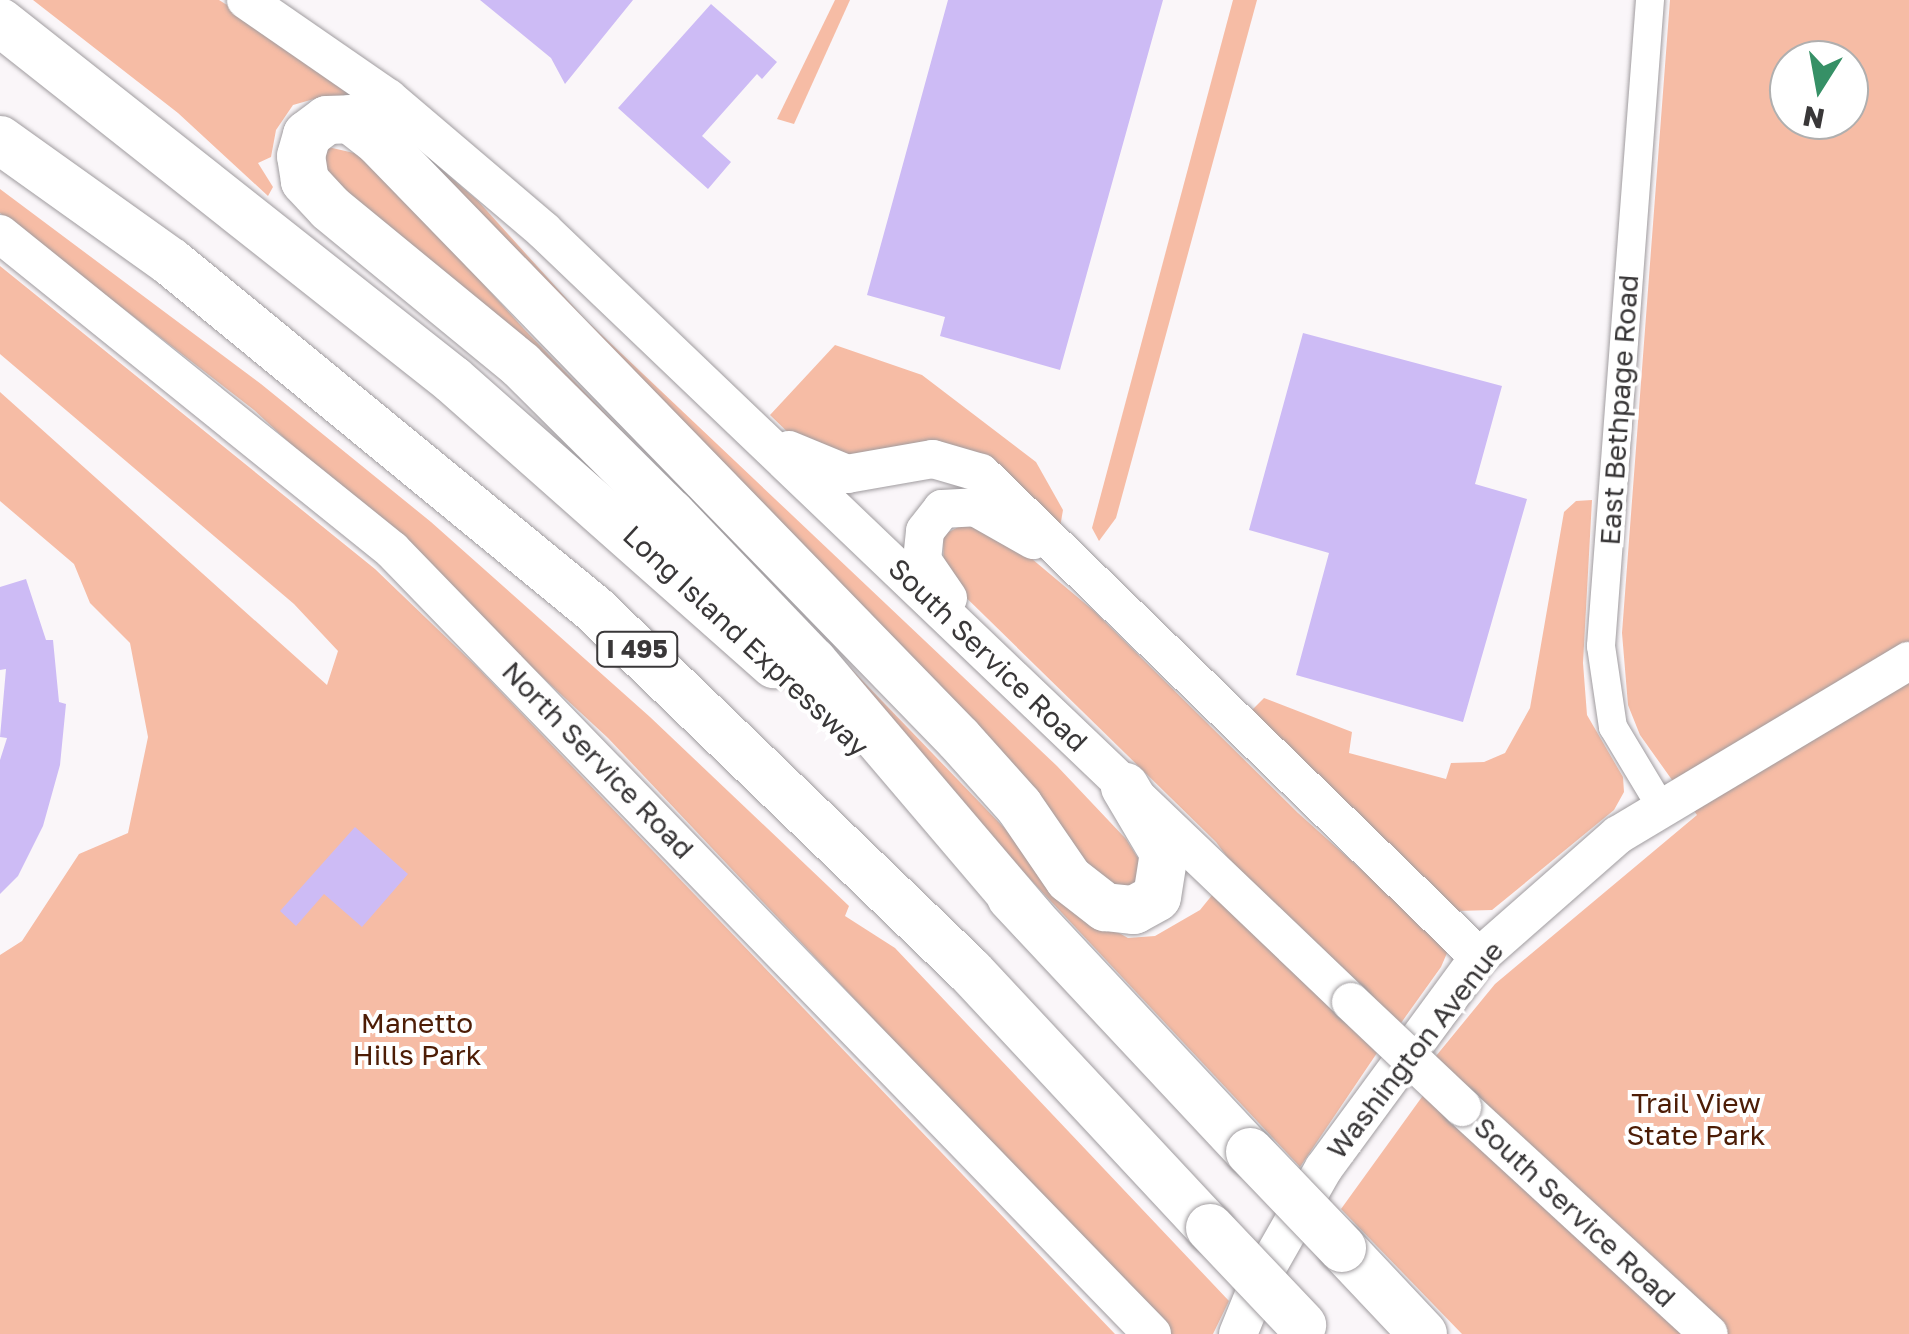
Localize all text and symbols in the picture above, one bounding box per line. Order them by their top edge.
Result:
north arrow [1769,40,1869,140]
text: N [1800,100,1827,136]
street label: East Bethpage Road [1593,274,1645,546]
street label: Long Island Expressway [616,519,876,763]
street label: South Service Road [882,551,1094,759]
road number: I 495 [594,629,680,669]
street label: North Service Road [495,654,701,866]
street label: Washington Avenue [1320,935,1510,1165]
park label: Manetto Hills Park [352,1006,482,1072]
park label: Trail View State Park [1626,1086,1766,1152]
street label: South Service Road [1467,1110,1683,1314]

